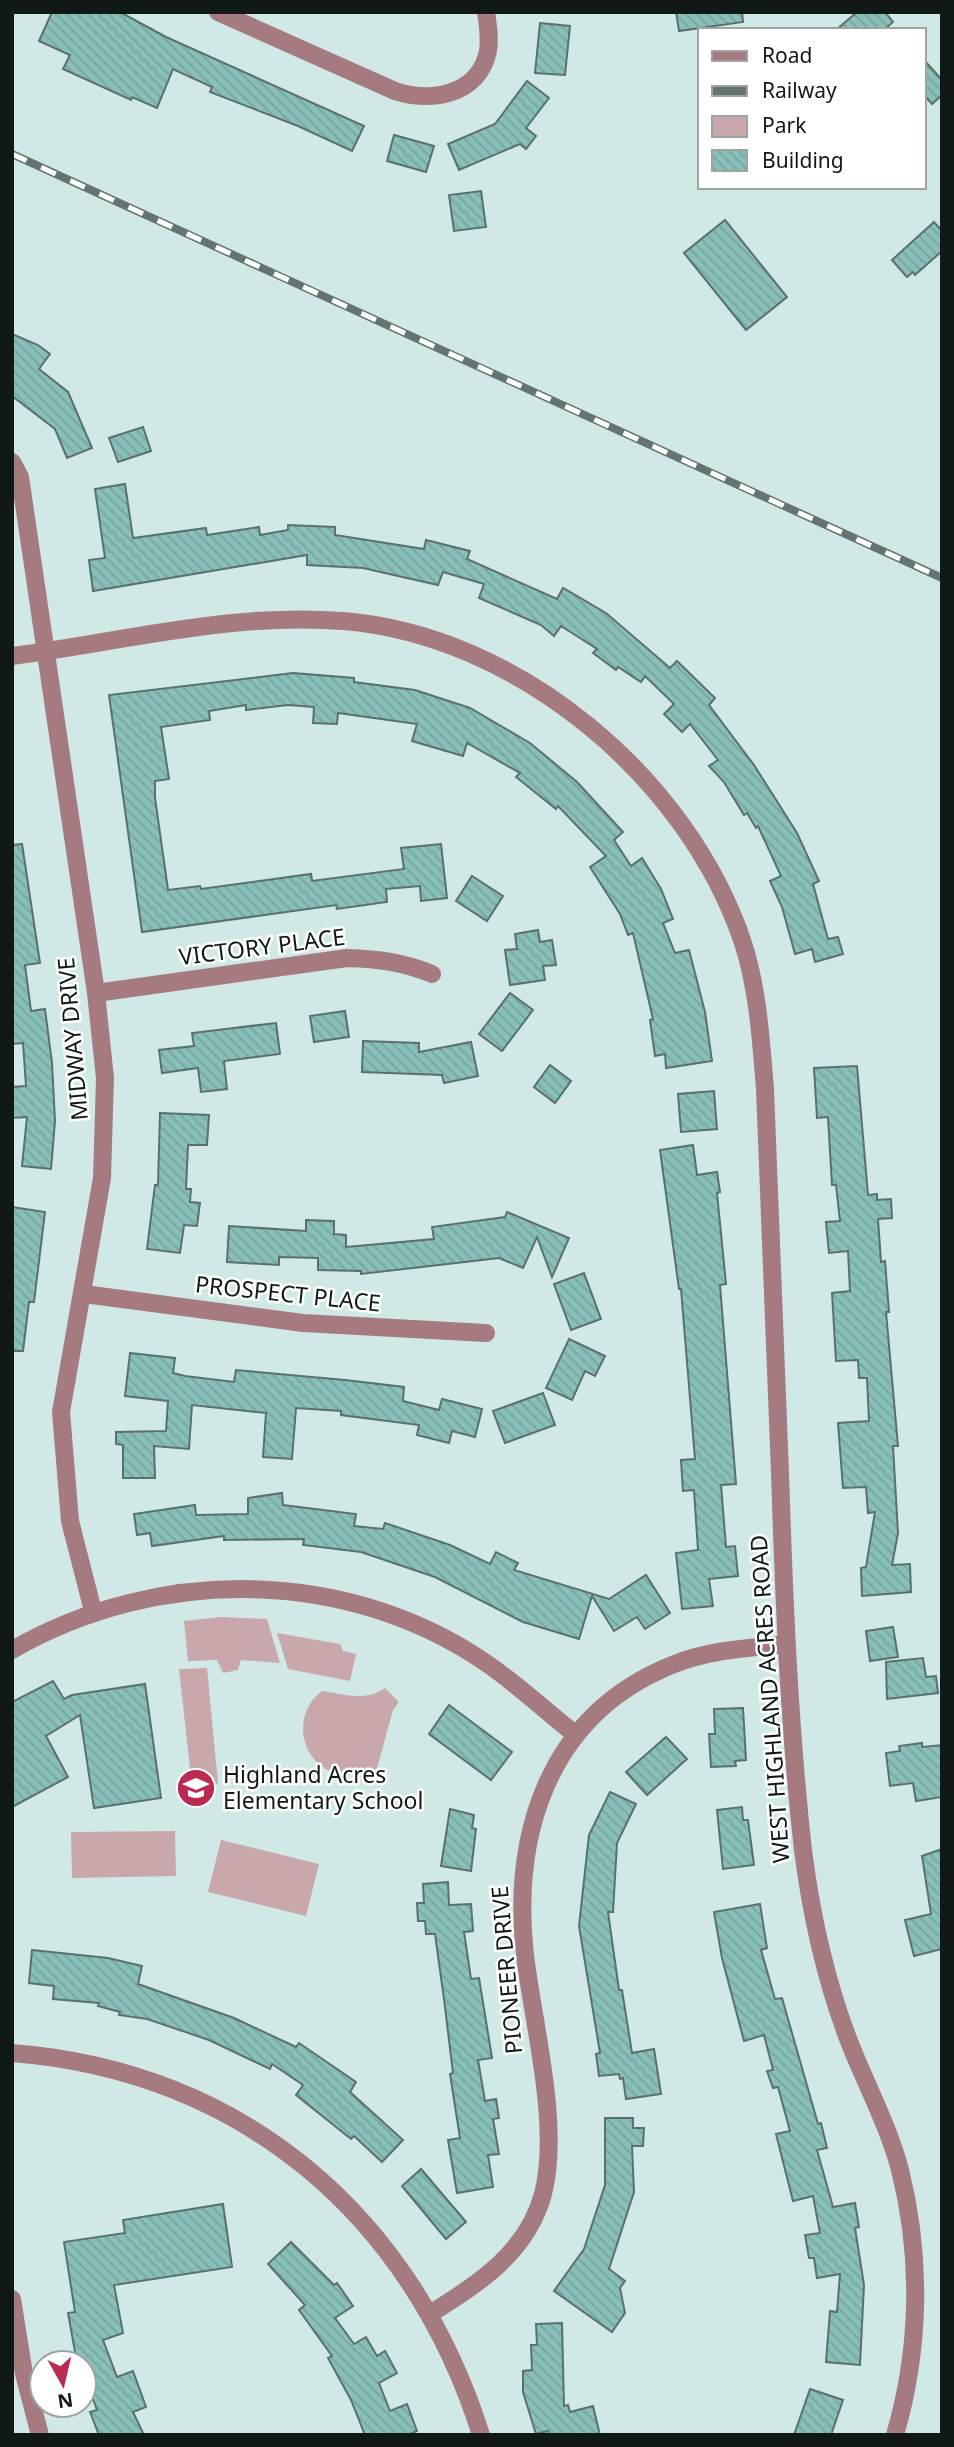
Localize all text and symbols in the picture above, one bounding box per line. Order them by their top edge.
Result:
legend [698,28,926,189]
text: Road [762,41,812,69]
text: Railway [762,76,837,104]
text: Park [762,111,807,139]
text: Building [762,146,844,174]
street label: VICTORY PLACE [177,920,347,972]
street label: MIDWAY DRIVE [49,956,95,1122]
street label: PROSPECT PLACE [194,1267,382,1319]
street label: WEST HIGHLAND ACRES ROAD [742,1534,796,1864]
place label: Highland Acres Elementary School [223,1758,423,1816]
school or university icon: Highland Acres Elementary School [175,1767,217,1809]
street label: PIONEER DRIVE [483,1885,529,2055]
north arrow [28,2349,98,2419]
text: N [56,2387,75,2415]

